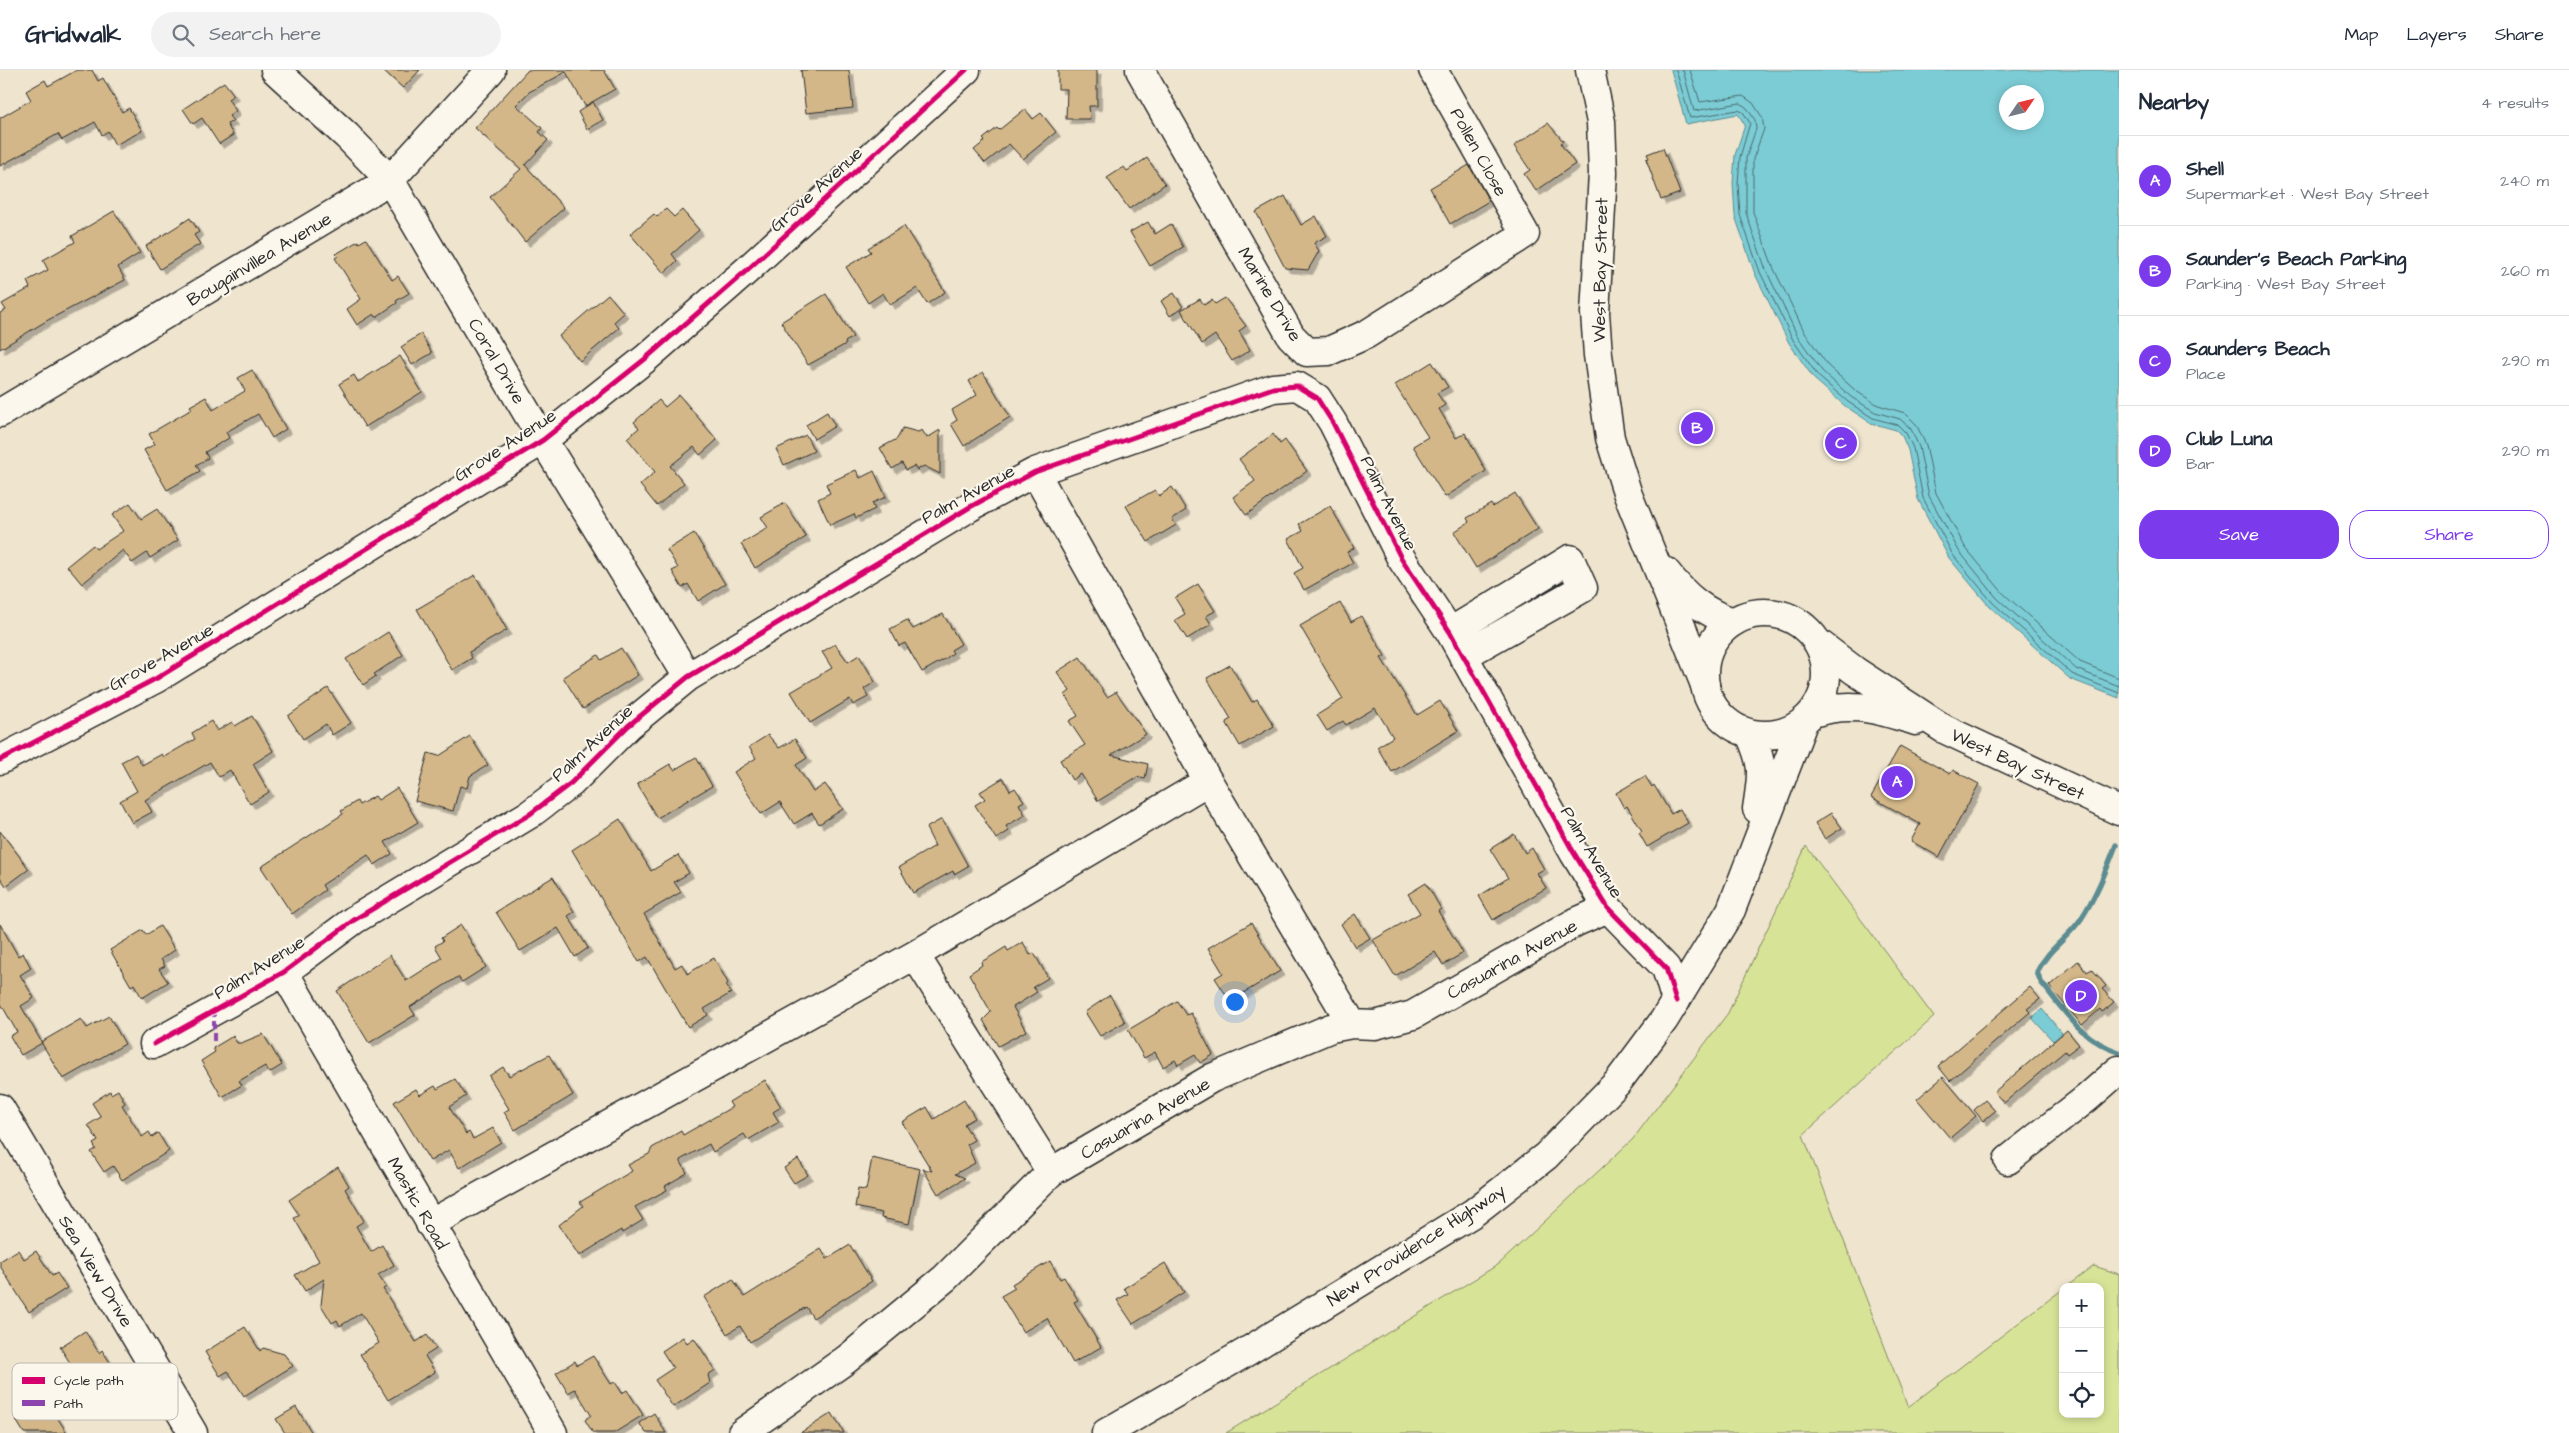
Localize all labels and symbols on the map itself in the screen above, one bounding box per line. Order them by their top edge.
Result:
north arrow [1999,85,2044,130]
street label: Pollen Close [1444,103,1513,201]
street label: Grove Avenue [764,141,868,238]
street label: West Bay Street [1587,197,1615,343]
street label: Bougainvillea Avenue [182,206,337,313]
street label: Marine Drive [1232,242,1308,346]
street label: Coral Drive [462,314,531,409]
street label: Grove Avenue [449,403,561,488]
pin: B [1681,409,1713,447]
pin: C [1825,424,1857,462]
street label: Palm Avenue [1354,452,1423,555]
street label: Palm Avenue [917,458,1020,530]
street label: Grove Avenue [104,617,219,698]
street label: Palm Avenue [546,699,639,788]
street label: West Bay Street [1946,723,2089,808]
pin: A [1881,763,1913,801]
street label: Palm Avenue [1554,802,1629,903]
street label: Casuarina Avenue [1442,913,1582,1006]
street label: Palm Avenue [209,929,310,1005]
pin: D [2065,977,2097,1015]
your location [1222,989,1248,1015]
street label: Casuarina Avenue [1076,1071,1215,1166]
street label: Mastic Road [381,1152,454,1254]
street label: New Providence Highway [1322,1178,1511,1313]
street label: Sea View Drive [52,1211,139,1332]
legend [12,1363,178,1420]
text: Cycle path [54,1371,123,1391]
text: Path [54,1394,83,1414]

